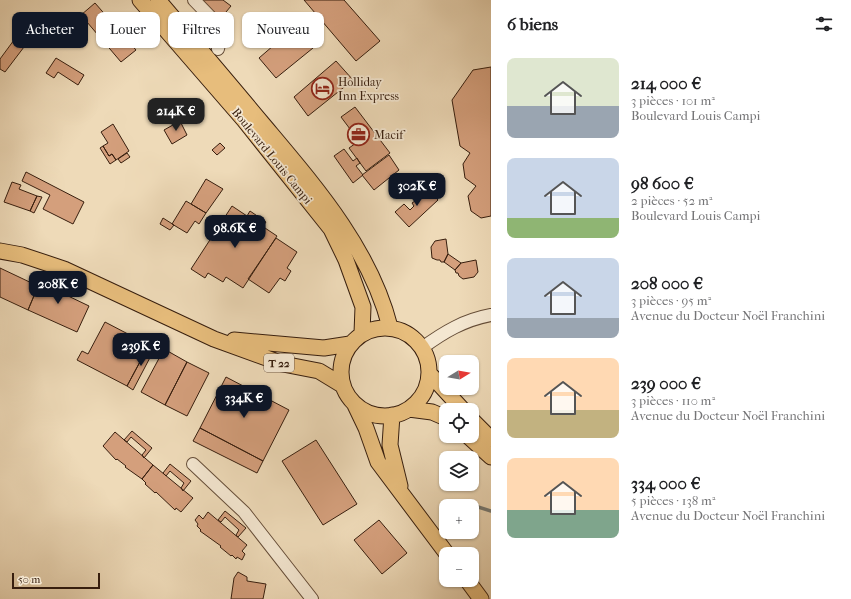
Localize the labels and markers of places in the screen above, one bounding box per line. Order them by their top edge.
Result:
place label: Holliday Inn Express [338,75,400,103]
hotel icon: Holliday Inn Express [310,76,336,102]
pin: 214K € [143,98,209,132]
office icon: Macif [346,122,372,148]
place label: Macif [374,128,406,142]
pin: 302K € [384,173,450,207]
pin: 98.6K € [198,215,272,249]
pin: 208K € [25,271,91,305]
pin: 239K € [108,333,174,367]
pin: 334K € [211,385,277,419]

